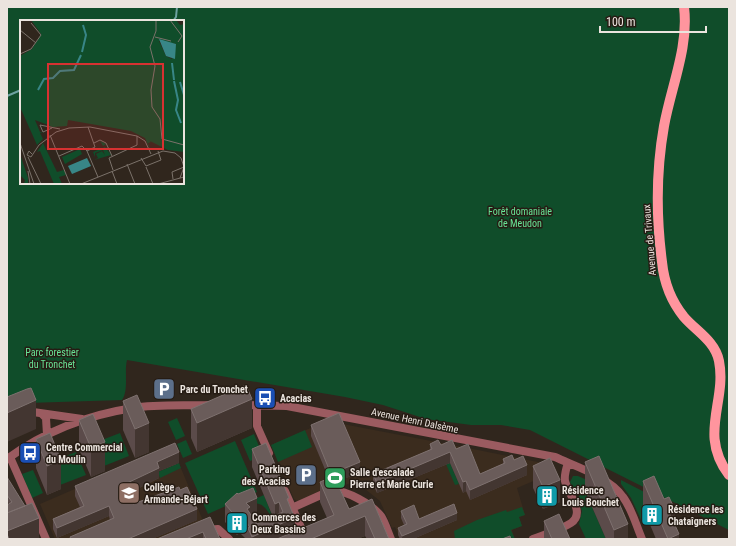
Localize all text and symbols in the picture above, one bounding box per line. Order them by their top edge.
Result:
scale bar [600,8,706,34]
text: 100 m [606,15,636,29]
inset map [20,20,184,184]
street label: Avenue de Trivaux [641,203,658,276]
park label: Forêt domaniale de Meudon [488,206,552,229]
park label: Parc forestier du Tronchet [25,347,79,370]
parking icon: Parc du Tronchet [151,376,177,402]
place label: Parc du Tronchet [180,384,248,395]
bus stop icon: Acacias [252,385,278,411]
place label: Acacias [280,393,312,404]
street label: Avenue Henri Dalsème [370,406,460,435]
bus stop icon: Centre Commercial du Moulin [17,440,43,466]
place label: Centre Commercial du Moulin [46,442,123,465]
parking icon: Parking des Acacias [293,462,319,488]
place label: Parking des Acacias [242,464,290,487]
sports icon: Salle d'escalade Pierre et Marie Curie [322,465,348,491]
place label: Salle d'escalade Pierre et Marie Curie [350,467,433,490]
school or university icon: Collège Armande-Béjart [116,480,142,506]
place label: Collège Armande-Béjart [144,482,208,505]
building icon: Résidence Louis Bouchet [534,483,560,509]
place label: Résidence Louis Bouchet [562,485,619,508]
building icon: Résidence les Chataîgners [639,502,665,528]
place label: Résidence les Chataîgners [668,504,724,527]
building icon: Commerces des Deux Bassins [224,510,250,536]
place label: Commerces des Deux Bassins [252,512,316,535]

